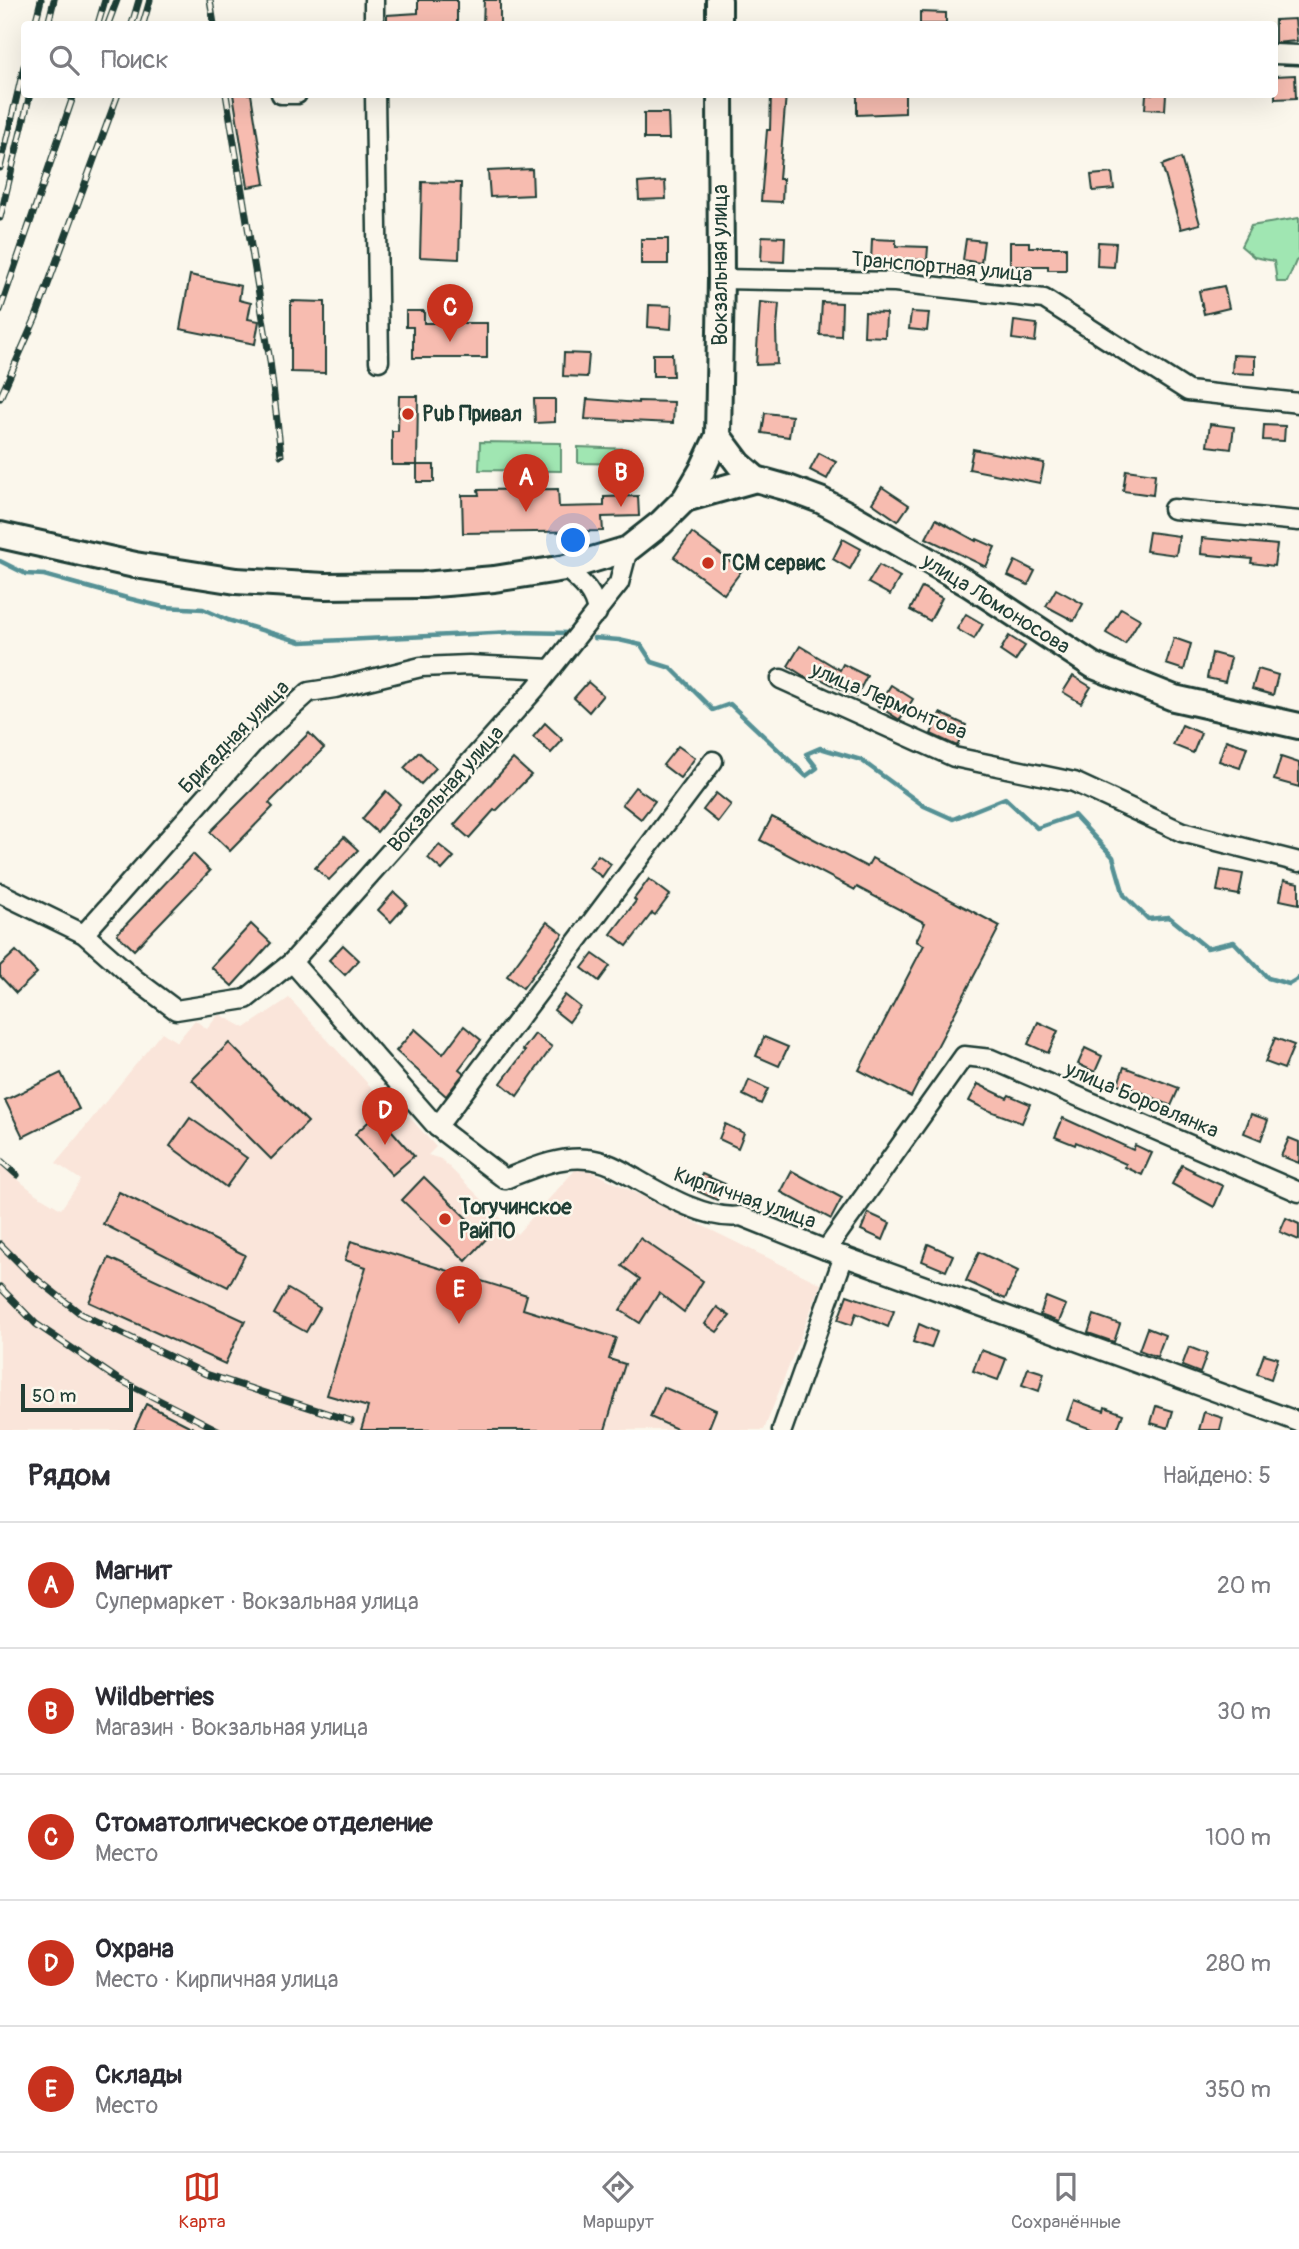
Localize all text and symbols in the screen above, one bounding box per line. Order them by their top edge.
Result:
search box [21,21,1278,98]
icon: search [45,41,83,79]
text: Поиск [101,44,169,76]
street label: Вокзальная улица [707,184,734,346]
street label: Транспортная улица [850,246,1034,288]
pin: C [427,284,473,342]
place label: Pub Привал [422,401,522,428]
marker: Pub Привал [400,406,416,422]
pin: B [598,449,644,507]
pin: A [503,454,549,512]
your location [556,523,590,557]
street label: улица Ломоносова [916,547,1075,660]
place label: ГСМ сервис [722,550,826,577]
marker: ГСМ сервис [700,555,716,571]
street label: улица Лермонтова [806,656,971,746]
street label: Бригадная улица [173,674,295,800]
street label: Вокзальная улица [382,720,510,858]
street label: улица Боровлянка [1060,1055,1223,1145]
pin: D [362,1087,408,1145]
street label: Кирпичная улица [670,1161,820,1235]
place label: Тогучинское РайПО [458,1194,572,1245]
marker: Тогучинское РайПО [437,1211,453,1227]
pin: E [436,1266,482,1324]
scale bar [21,1381,133,1413]
text: 50 m [32,1384,76,1408]
text: Рядом [28,1457,111,1494]
text: Найдено: 5 [1162,1461,1271,1490]
text: Магнит [95,1555,172,1587]
text: A [44,1571,58,1600]
text: 20 m [1217,1571,1271,1600]
text: Супермаркет · Вокзальная улица [95,1587,419,1616]
text: Wildberries [95,1681,214,1713]
text: B [44,1697,58,1726]
text: 30 m [1217,1697,1271,1726]
text: Магазин · Вокзальная улица [95,1713,368,1742]
text: Стоматолгическое отделение [95,1807,433,1839]
text: C [44,1823,58,1852]
text: 100 m [1205,1823,1271,1852]
text: Место [95,1839,158,1868]
text: Охрана [95,1933,174,1965]
text: D [44,1949,58,1978]
text: 280 m [1205,1949,1271,1978]
text: Место · Кирпичная улица [95,1965,339,1994]
text: Склады [95,2059,183,2091]
text: E [45,2075,57,2104]
text: 350 m [1205,2075,1271,2104]
text: Место [95,2091,158,2120]
tab: Карта [178,2168,226,2234]
tab: Маршрут [583,2168,654,2234]
tab: Сохранённые [1011,2168,1121,2234]

